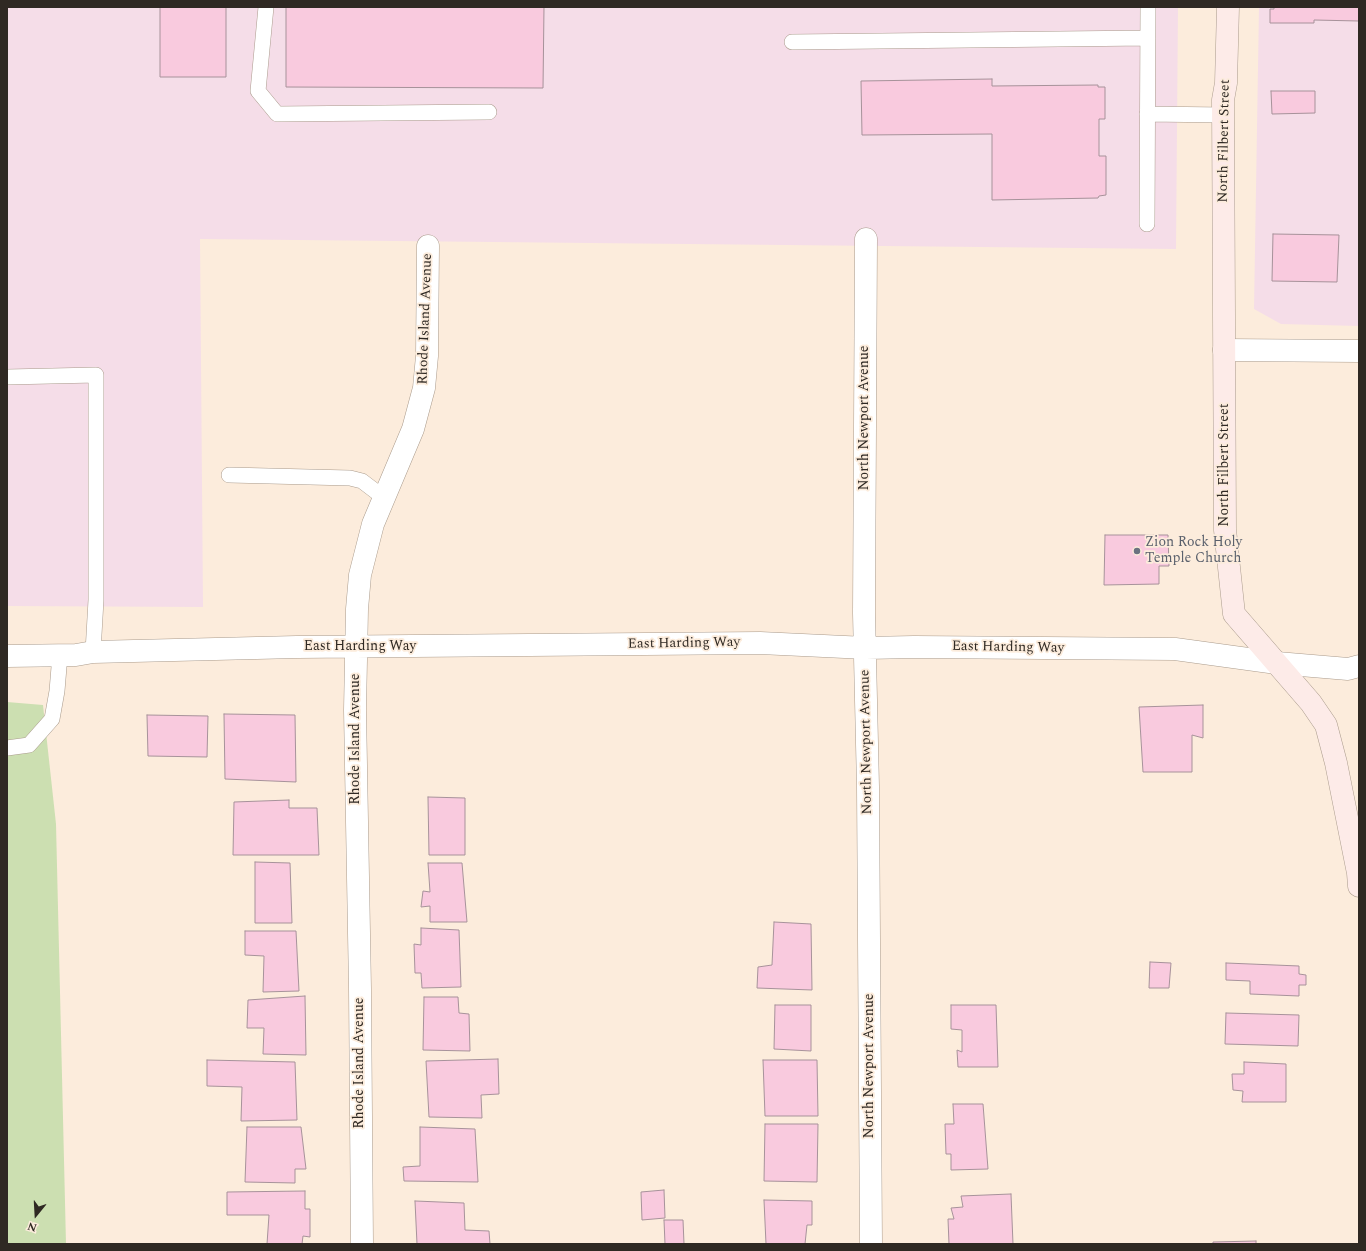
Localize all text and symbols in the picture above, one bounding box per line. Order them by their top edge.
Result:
street label: North Filbert Street [1216,79,1234,203]
street label: Rhode Island Avenue [415,253,437,385]
street label: North Newport Avenue [857,345,873,491]
street label: North Filbert Street [1217,403,1233,527]
place label: Zion Rock Holy Temple Church [1145,535,1242,568]
marker: Zion Rock Holy Temple Church [1132,546,1142,556]
street label: East Harding Way [628,635,740,653]
street label: East Harding Way [304,639,416,655]
street label: East Harding Way [952,639,1064,657]
street label: North Newport Avenue [857,669,877,815]
street label: Rhode Island Avenue [348,673,364,805]
street label: North Newport Avenue [862,993,878,1139]
street label: Rhode Island Avenue [352,997,368,1129]
north arrow [16,1195,56,1235]
text: N [25,1217,39,1236]

